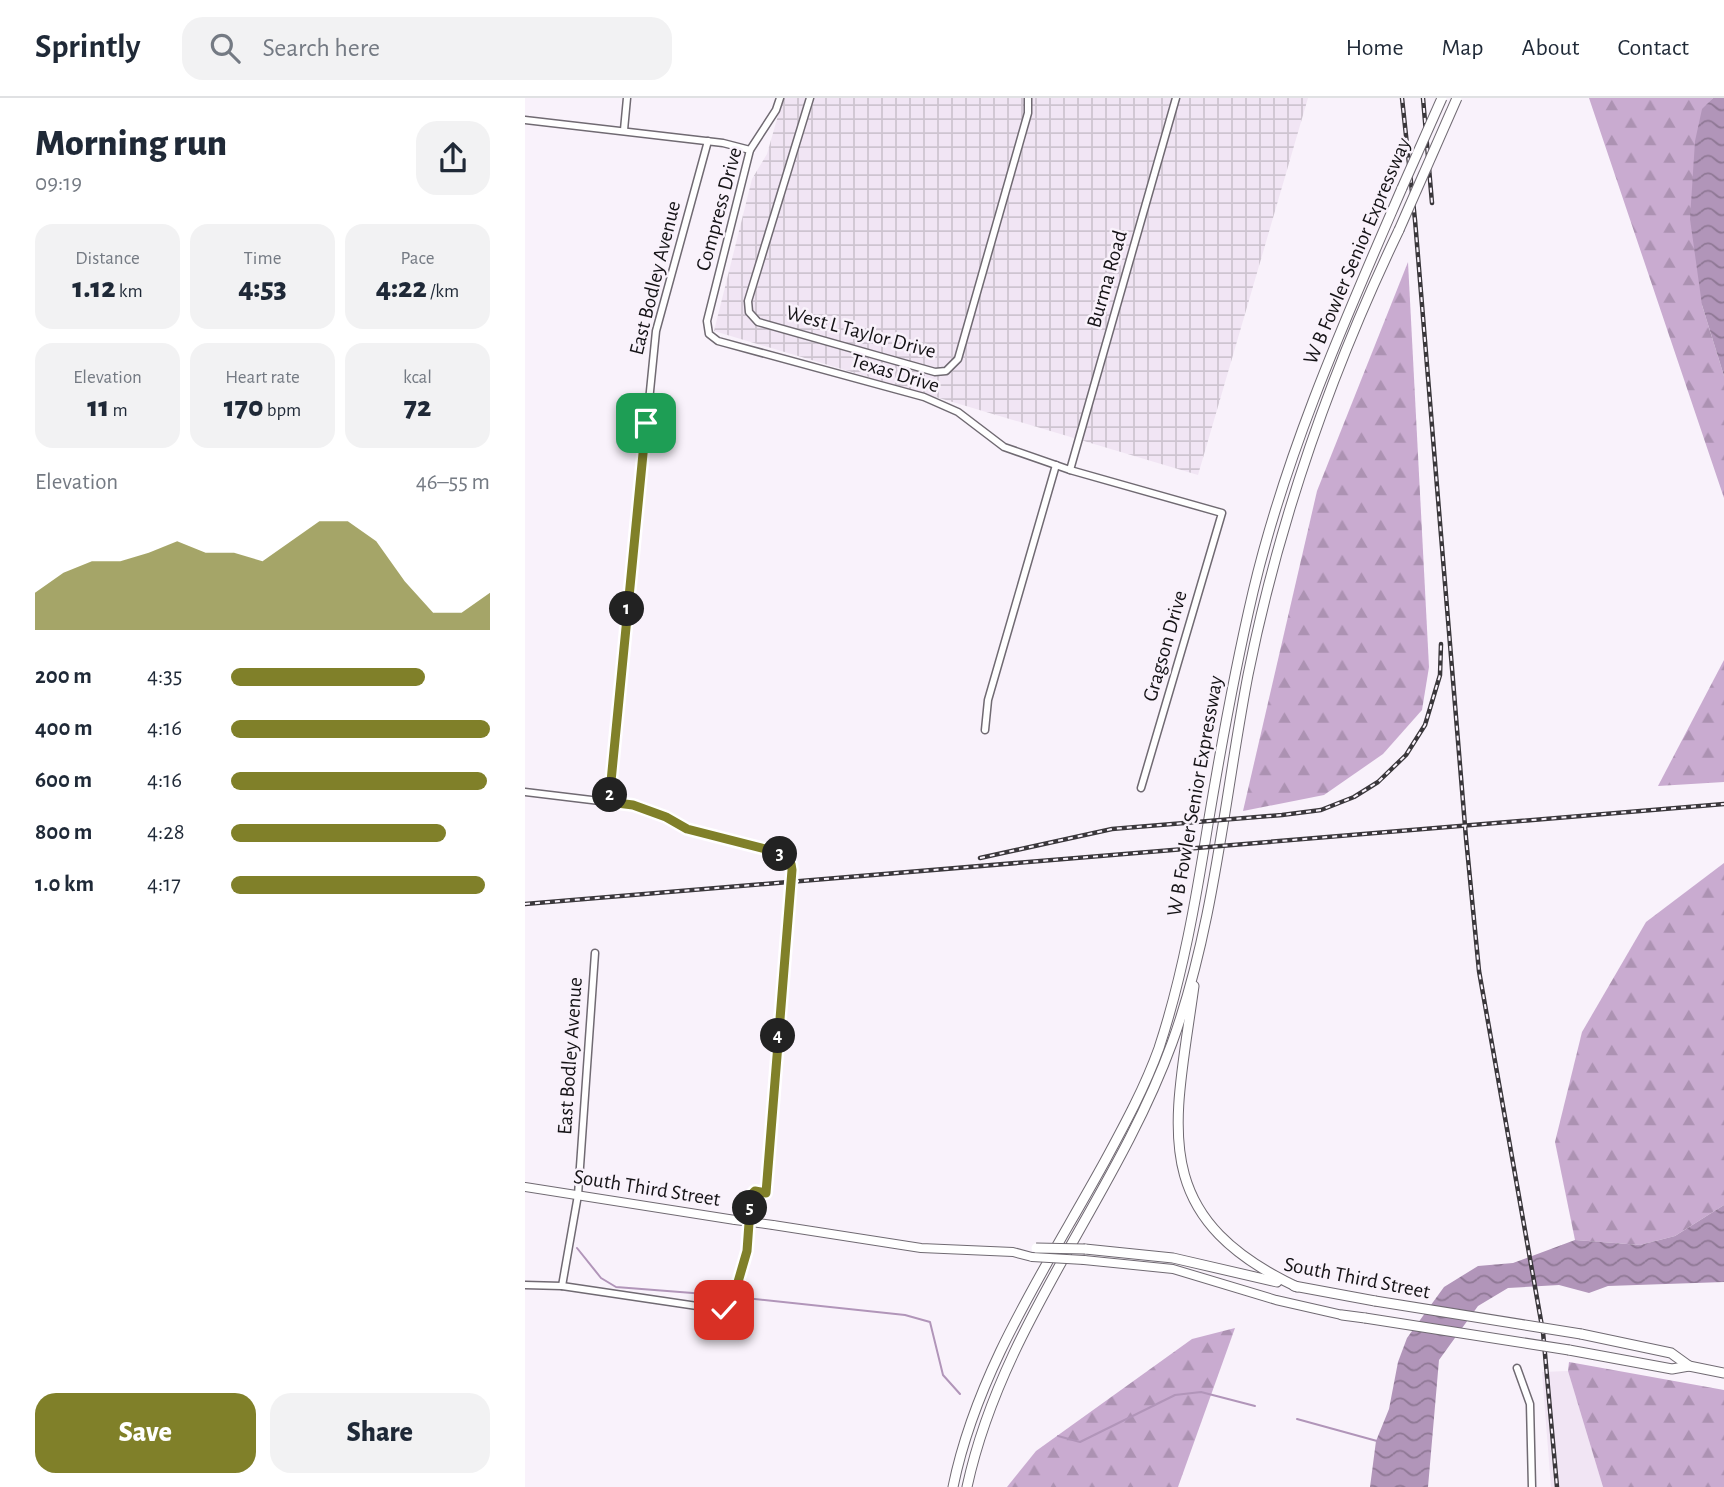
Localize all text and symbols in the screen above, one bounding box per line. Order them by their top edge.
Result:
search box [182,17,672,80]
icon: search [206,29,244,67]
text: Sprintly [35,31,140,64]
text: Search here [262,35,380,61]
text: Home [1346,36,1404,60]
text: Map [1442,36,1484,60]
text: About [1522,36,1579,60]
text: Contact [1617,36,1689,60]
button: share [416,121,490,195]
text: Morning run [35,125,227,163]
street label: W B Fowler Senior Expressway [1300,135,1414,367]
street label: Compress Drive [692,145,746,273]
text: 09:19 [35,172,82,195]
street label: East Bodley Avenue [626,199,684,357]
street label: Burma Road [1083,228,1131,330]
text: Distance [75,249,140,268]
text: Time [244,249,281,268]
text: Pace [400,249,435,268]
text: 1.12 [72,273,116,303]
text: 4:53 [238,273,287,303]
text: 4:22 [376,273,427,303]
text: km [116,282,143,301]
text: /km [427,282,459,301]
street label: West L Taylor Drive [784,302,938,362]
street label: Texas Drive [848,350,942,396]
text: Elevation [73,368,142,387]
text: Heart rate [225,368,300,387]
text: kcal [403,368,432,387]
text: 11 [87,392,109,422]
text: 170 [224,392,264,422]
text: 72 [404,392,431,422]
pin [616,393,676,453]
text: m [109,401,128,420]
text: bpm [264,401,301,420]
icon: arrive [627,404,665,442]
text: Elevation [35,471,118,494]
text: 46–55 m [416,471,490,494]
street label: Gragson Drive [1139,588,1191,704]
pin: 1 [609,592,644,626]
text: 1 [623,599,630,618]
text: 200 m [35,665,92,688]
text: 4:35 [147,665,182,688]
street label: W B Fowler Senior Expressway [1163,674,1227,918]
text: 400 m [35,717,93,740]
text: 4:16 [147,717,182,740]
text: 600 m [35,769,92,792]
text: 4:16 [147,769,182,792]
pin: 2 [593,778,627,812]
text: 2 [605,785,614,804]
text: 800 m [35,821,92,844]
text: 4:28 [147,821,185,844]
pin: 3 [763,836,797,872]
text: 3 [775,844,784,863]
text: 1.0 km [35,873,94,896]
text: 4:17 [147,873,181,896]
street label: East Bodley Avenue [554,976,586,1136]
pin: 4 [761,1018,795,1054]
text: 4 [773,1026,782,1045]
street label: South Third Street [572,1166,722,1210]
pin: 5 [733,1190,768,1226]
text: 5 [745,1198,754,1217]
street label: South Third Street [1282,1254,1432,1303]
pin [694,1280,754,1340]
icon: check [705,1291,743,1329]
button: Save [35,1393,256,1473]
button: Share [270,1393,490,1473]

